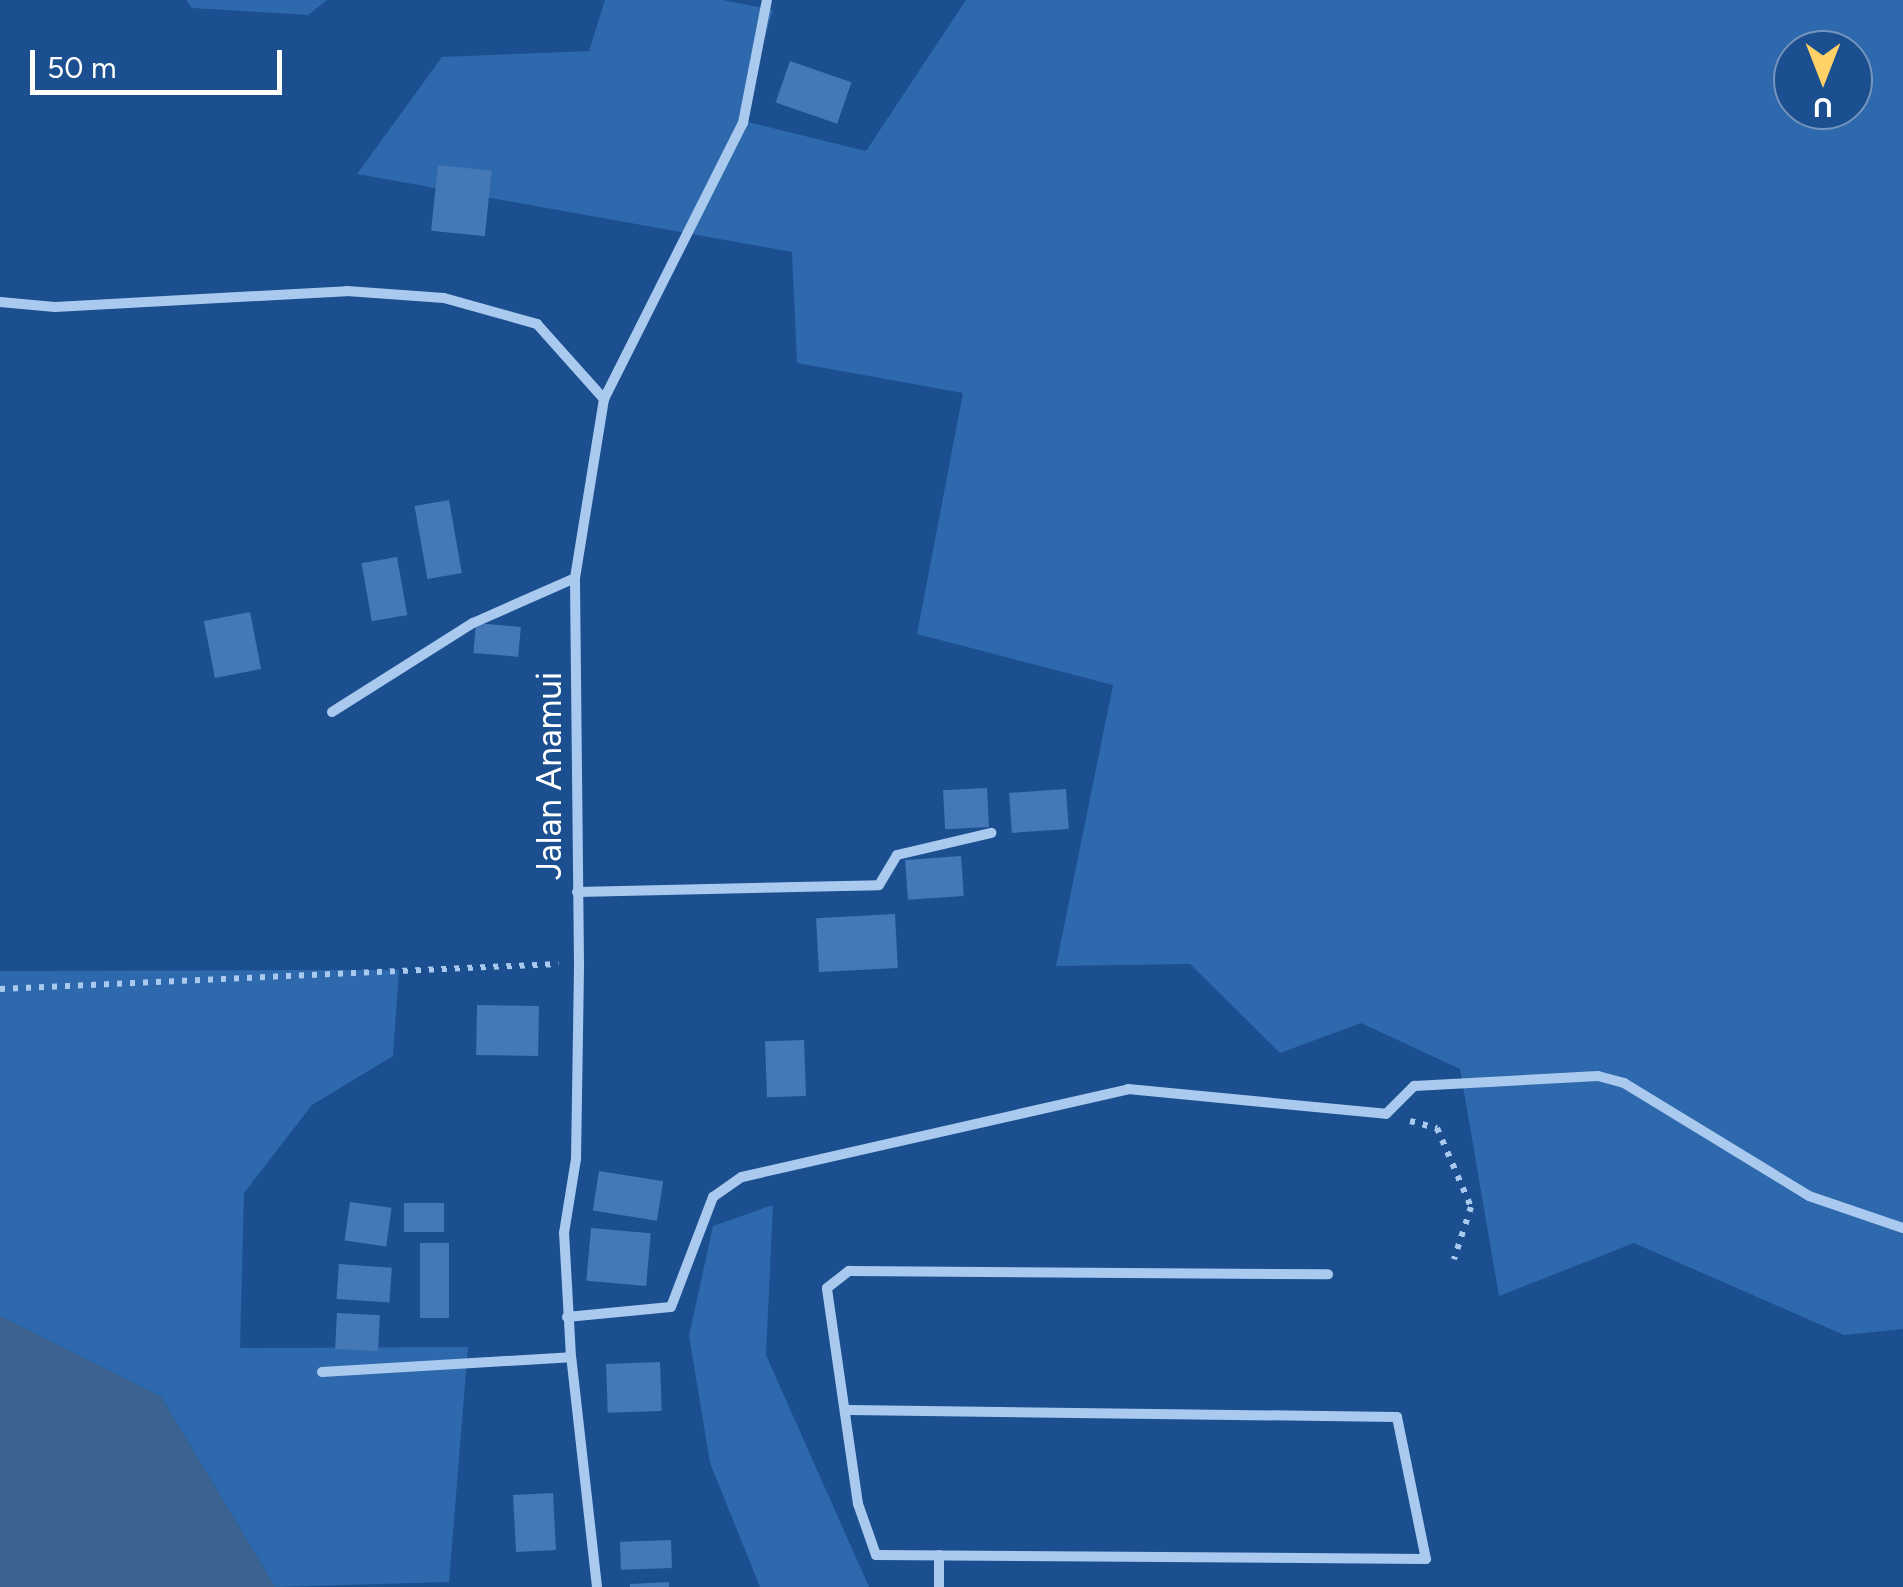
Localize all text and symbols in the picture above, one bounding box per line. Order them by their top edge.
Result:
scale bar [35,30,288,92]
north arrow [1773,30,1873,130]
text: 50 m [47,49,116,86]
text: U [1813,91,1833,125]
street label: Jalan Anamui [528,672,570,880]

